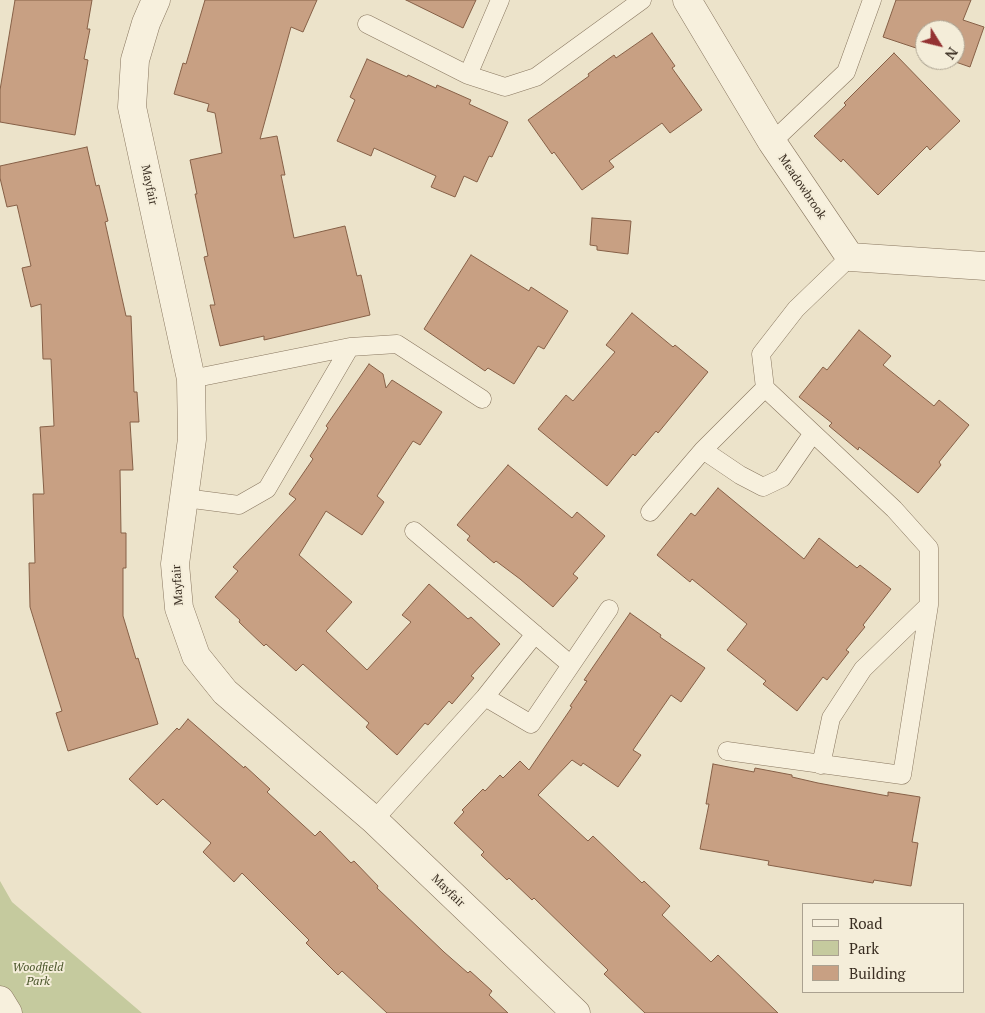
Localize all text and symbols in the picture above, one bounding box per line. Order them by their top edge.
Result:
north arrow [915,20,965,70]
text: N [941,44,963,63]
street label: Meadowbrook [775,152,829,222]
street label: Mayfair [138,163,160,207]
street label: Mayfair [169,564,187,606]
street label: Mayfair [428,872,468,910]
legend [802,903,965,993]
text: Road [849,913,882,933]
text: Park [849,938,879,958]
park label: Woodfield Park [13,961,63,989]
text: Building [849,963,906,983]

